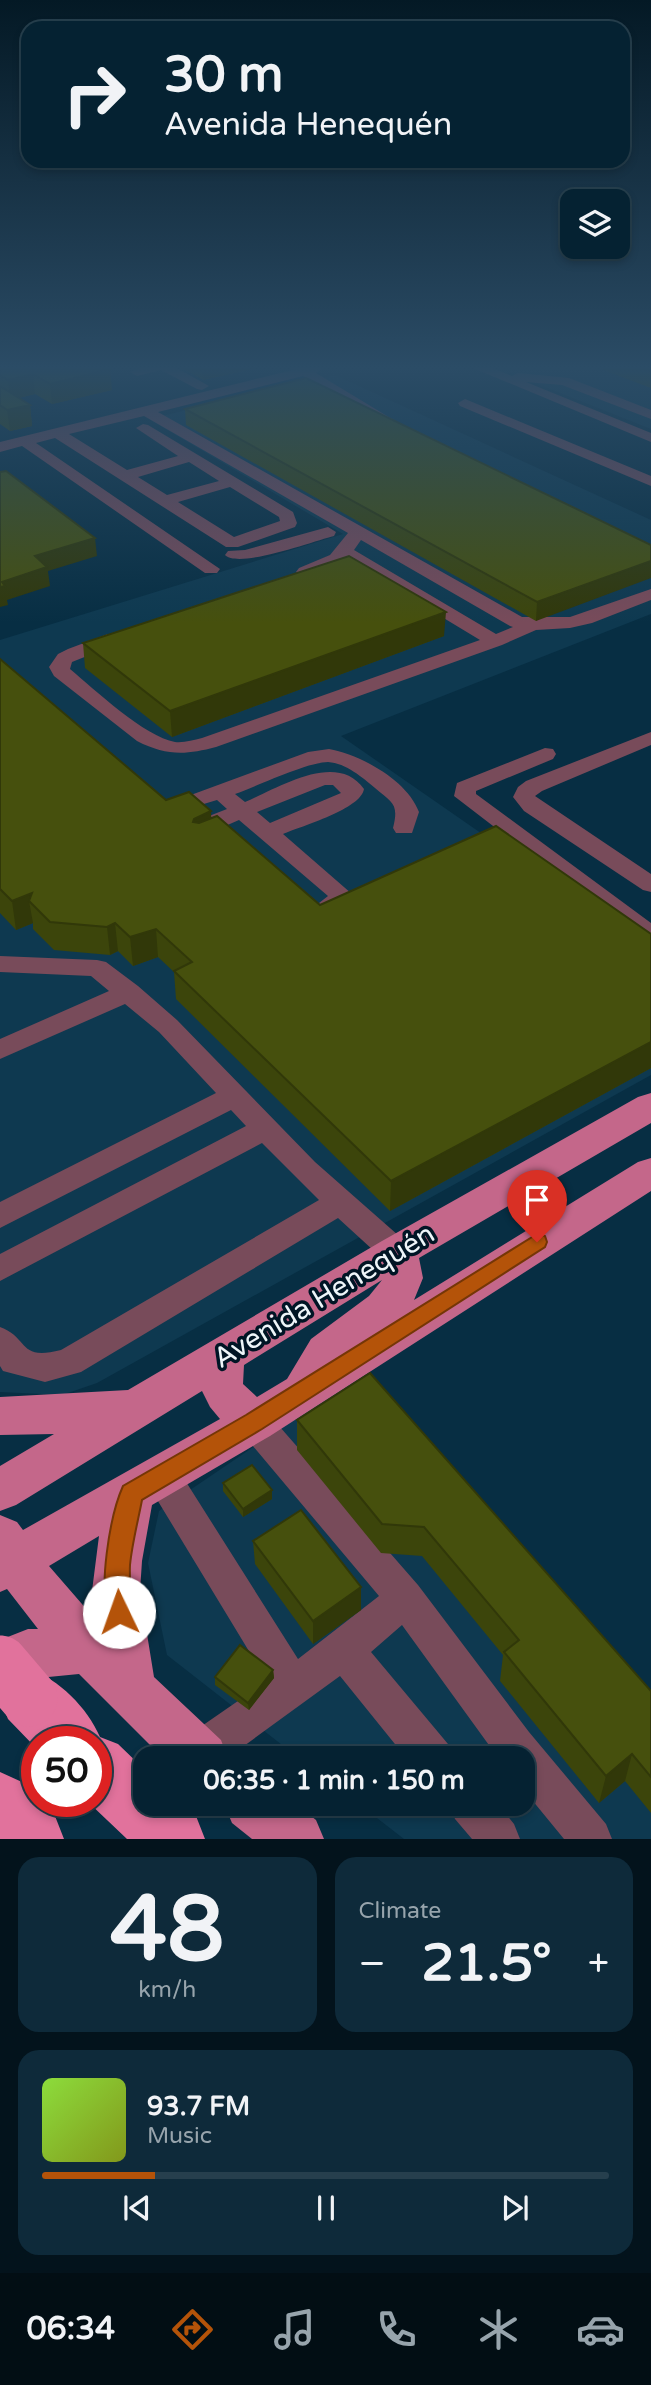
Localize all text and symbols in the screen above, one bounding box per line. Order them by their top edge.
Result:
text: 30 m [164,46,283,105]
icon: right [49,49,140,140]
text: Avenida Henequén [164,106,452,144]
map controls [560,189,630,259]
button: layers [560,189,630,259]
pin [507,1170,567,1242]
icon: arrive [518,1181,556,1219]
street label: Avenida Henequén [207,1216,441,1376]
position arrow [82,1575,156,1649]
speed limit sign: 50 [21,1726,112,1817]
text: 06:35 · 1 min · 150 m [203,1765,465,1796]
text: 48 [110,1875,224,1985]
text: Climate [359,1897,441,1925]
text: 21.5° [422,1932,552,1995]
text: − [359,1941,386,1987]
text: + [588,1941,609,1987]
text: km/h [138,1976,196,2004]
text: 93.7 FM [147,2091,250,2122]
text: Music [147,2122,212,2150]
icon: previous [118,2189,156,2227]
icon: pause [307,2189,345,2227]
icon: next [496,2189,534,2227]
icon: directions [168,2305,217,2354]
icon: music [270,2305,319,2354]
icon: phone [372,2305,421,2354]
icon: climate [474,2305,523,2354]
icon: car [576,2305,625,2354]
text: 06:34 [26,2310,115,2348]

